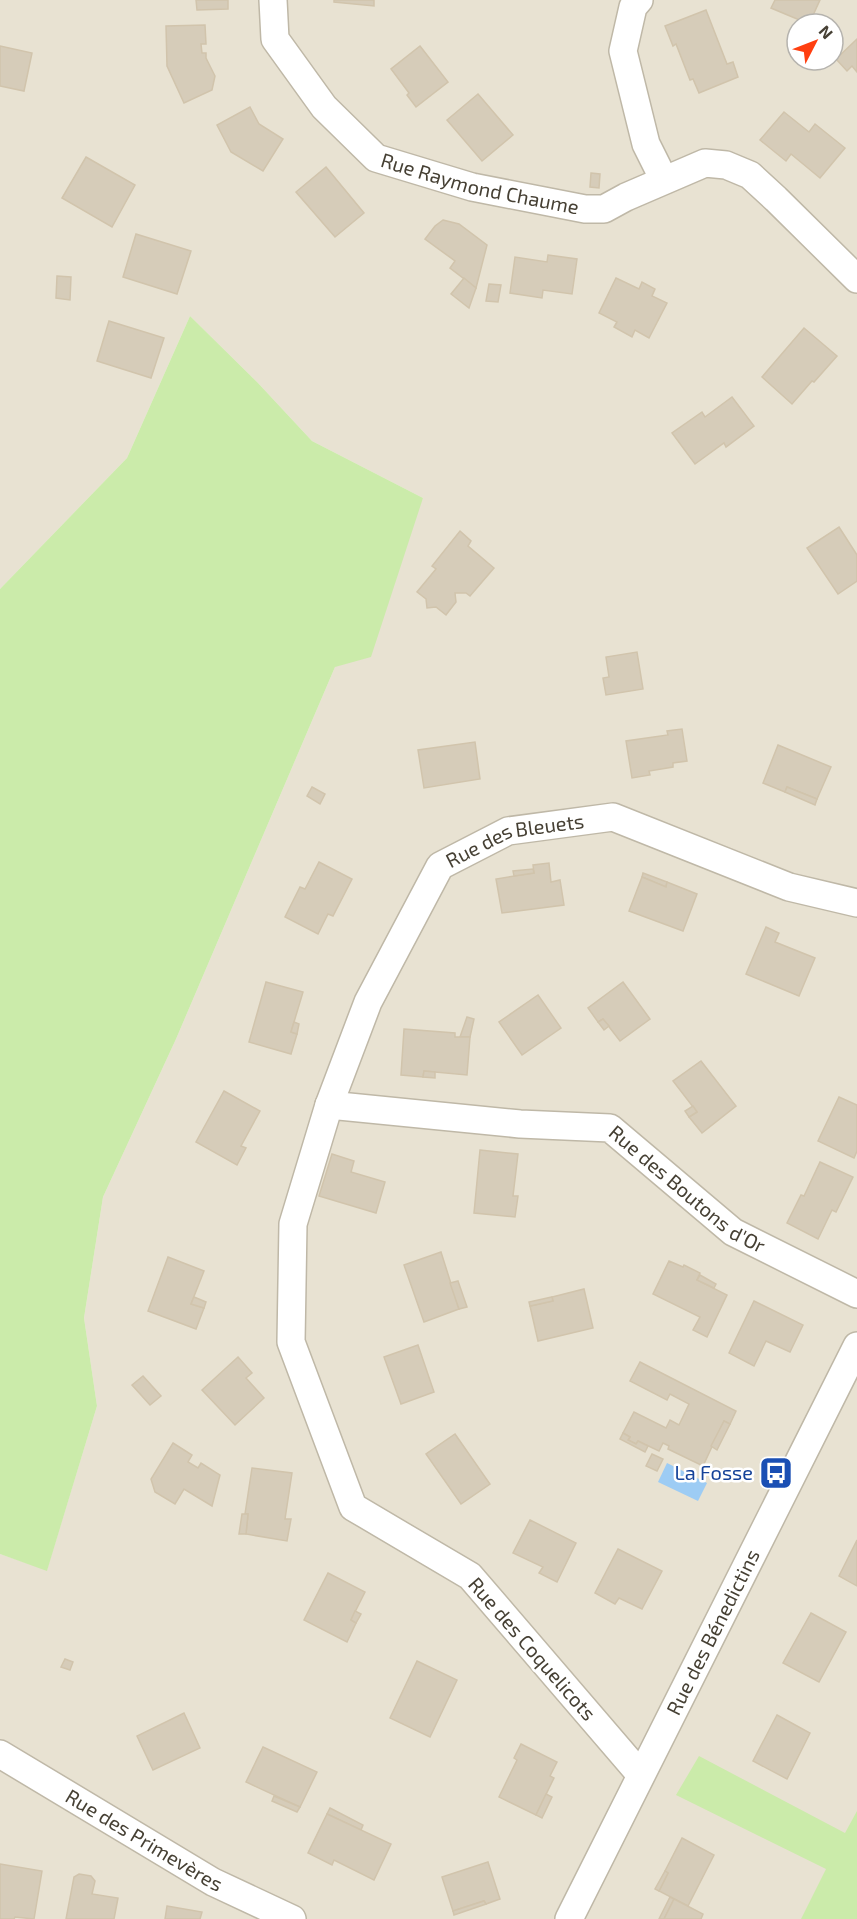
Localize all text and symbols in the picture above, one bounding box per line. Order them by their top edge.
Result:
north arrow [785,12,845,72]
text: N [816,21,837,42]
street label: Rue Raymond Chaume [378,147,581,219]
street label: Rue des Bleuets [441,808,585,872]
street label: Rue des Boutons d'Or [605,1120,770,1257]
bus stop icon: La Fosse [758,1455,794,1491]
place label: La Fosse [674,1460,753,1484]
street label: Rue des Bénedictins [661,1545,764,1718]
street label: Rue des Coquelicots [464,1572,601,1725]
street label: Rue des Primevères [62,1783,227,1896]

